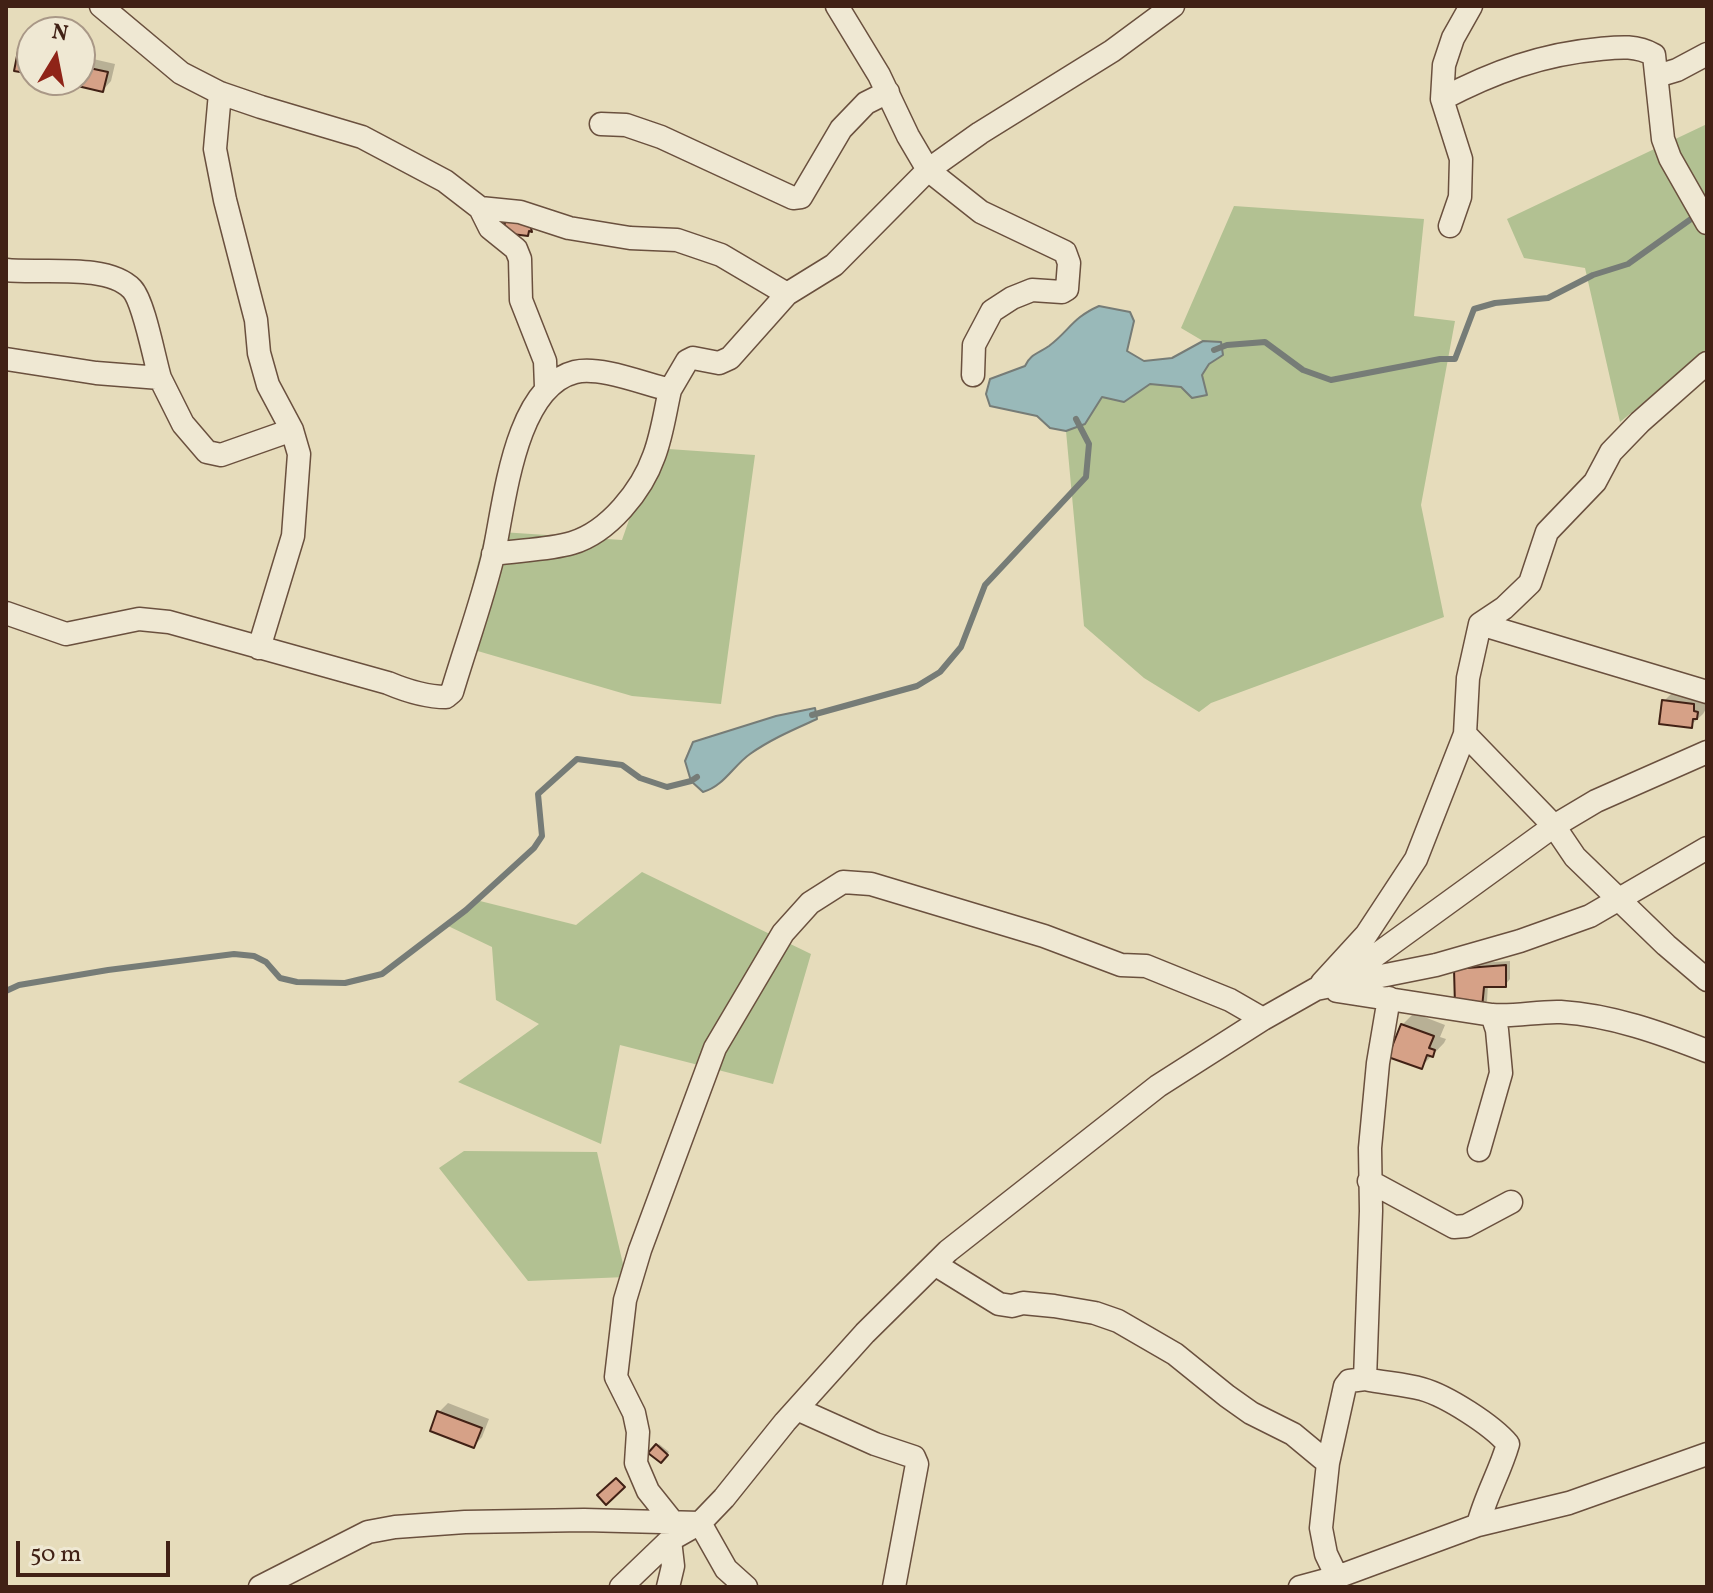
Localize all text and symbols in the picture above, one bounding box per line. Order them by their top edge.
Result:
north arrow [16,16,96,96]
text: N [49,17,70,50]
scale bar [20,1525,174,1575]
text: 50 m [30,1538,82,1572]

